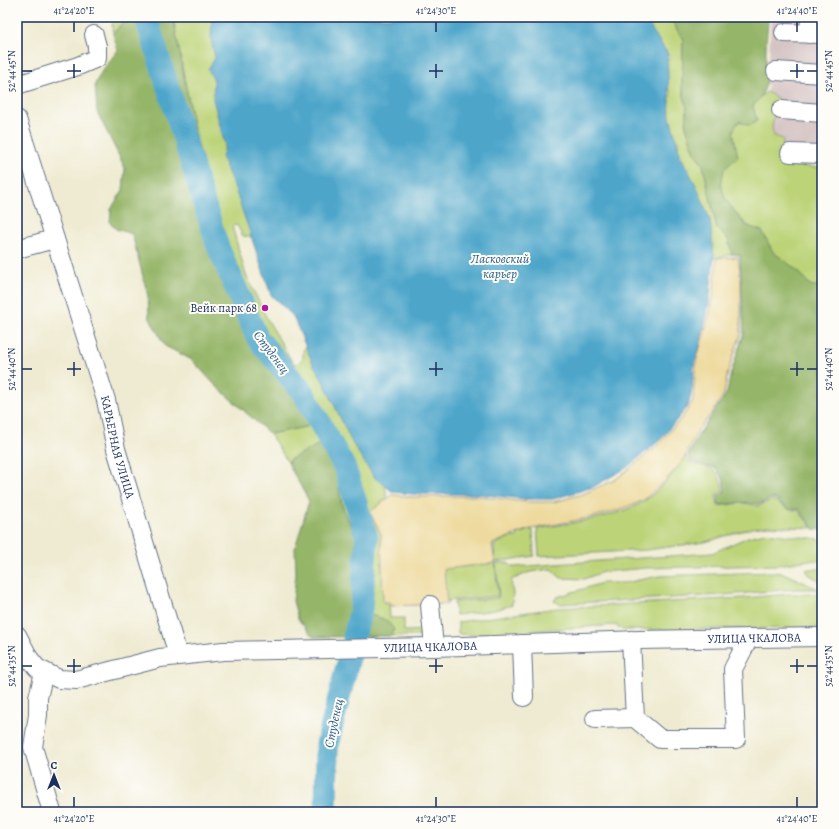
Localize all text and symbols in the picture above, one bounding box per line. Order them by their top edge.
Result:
text: 41°24'20"E [54,4,95,17]
text: 41°24'30"E [416,4,456,17]
text: 41°24'40"E [777,4,817,17]
text: 52°44'45"N [5,50,18,92]
text: 52°44'45"N [822,50,835,92]
water label: Ласковский карьер [470,250,530,282]
place label: Вейк парк 68 [190,300,257,316]
marker: Вейк парк 68 [260,303,270,313]
water label: Студенец [250,327,294,378]
text: 52°44'40"N [5,348,18,390]
text: 52°44'40"N [822,348,835,390]
street label: КАРЬЕРНАЯ УЛИЦА [97,393,139,501]
street label: УЛИЦА ЧКАЛОВА [707,629,802,647]
street label: УЛИЦА ЧКАЛОВА [383,638,478,656]
text: 52°44'35"N [5,645,18,687]
text: 52°44'35"N [822,645,835,687]
water label: Студенец [320,697,347,749]
north arrow [34,755,74,795]
text: С [51,758,58,773]
text: 41°24'20"E [54,812,95,825]
text: 41°24'30"E [416,812,456,825]
text: 41°24'40"E [777,812,817,825]

